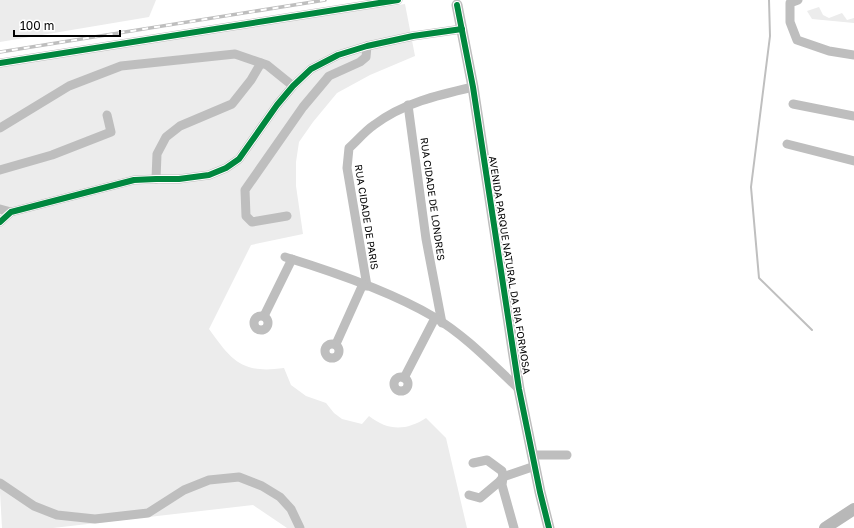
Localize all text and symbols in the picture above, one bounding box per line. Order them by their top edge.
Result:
scale bar [14,12,120,38]
text: 100 m [20,18,54,33]
street label: RUA CIDADE DE LONDRES [418,137,448,261]
street label: AVENIDA PARQUE NATURAL DA RIA FORMOSA [487,155,533,375]
street label: RUA CIDADE DE PARIS [353,164,381,270]

